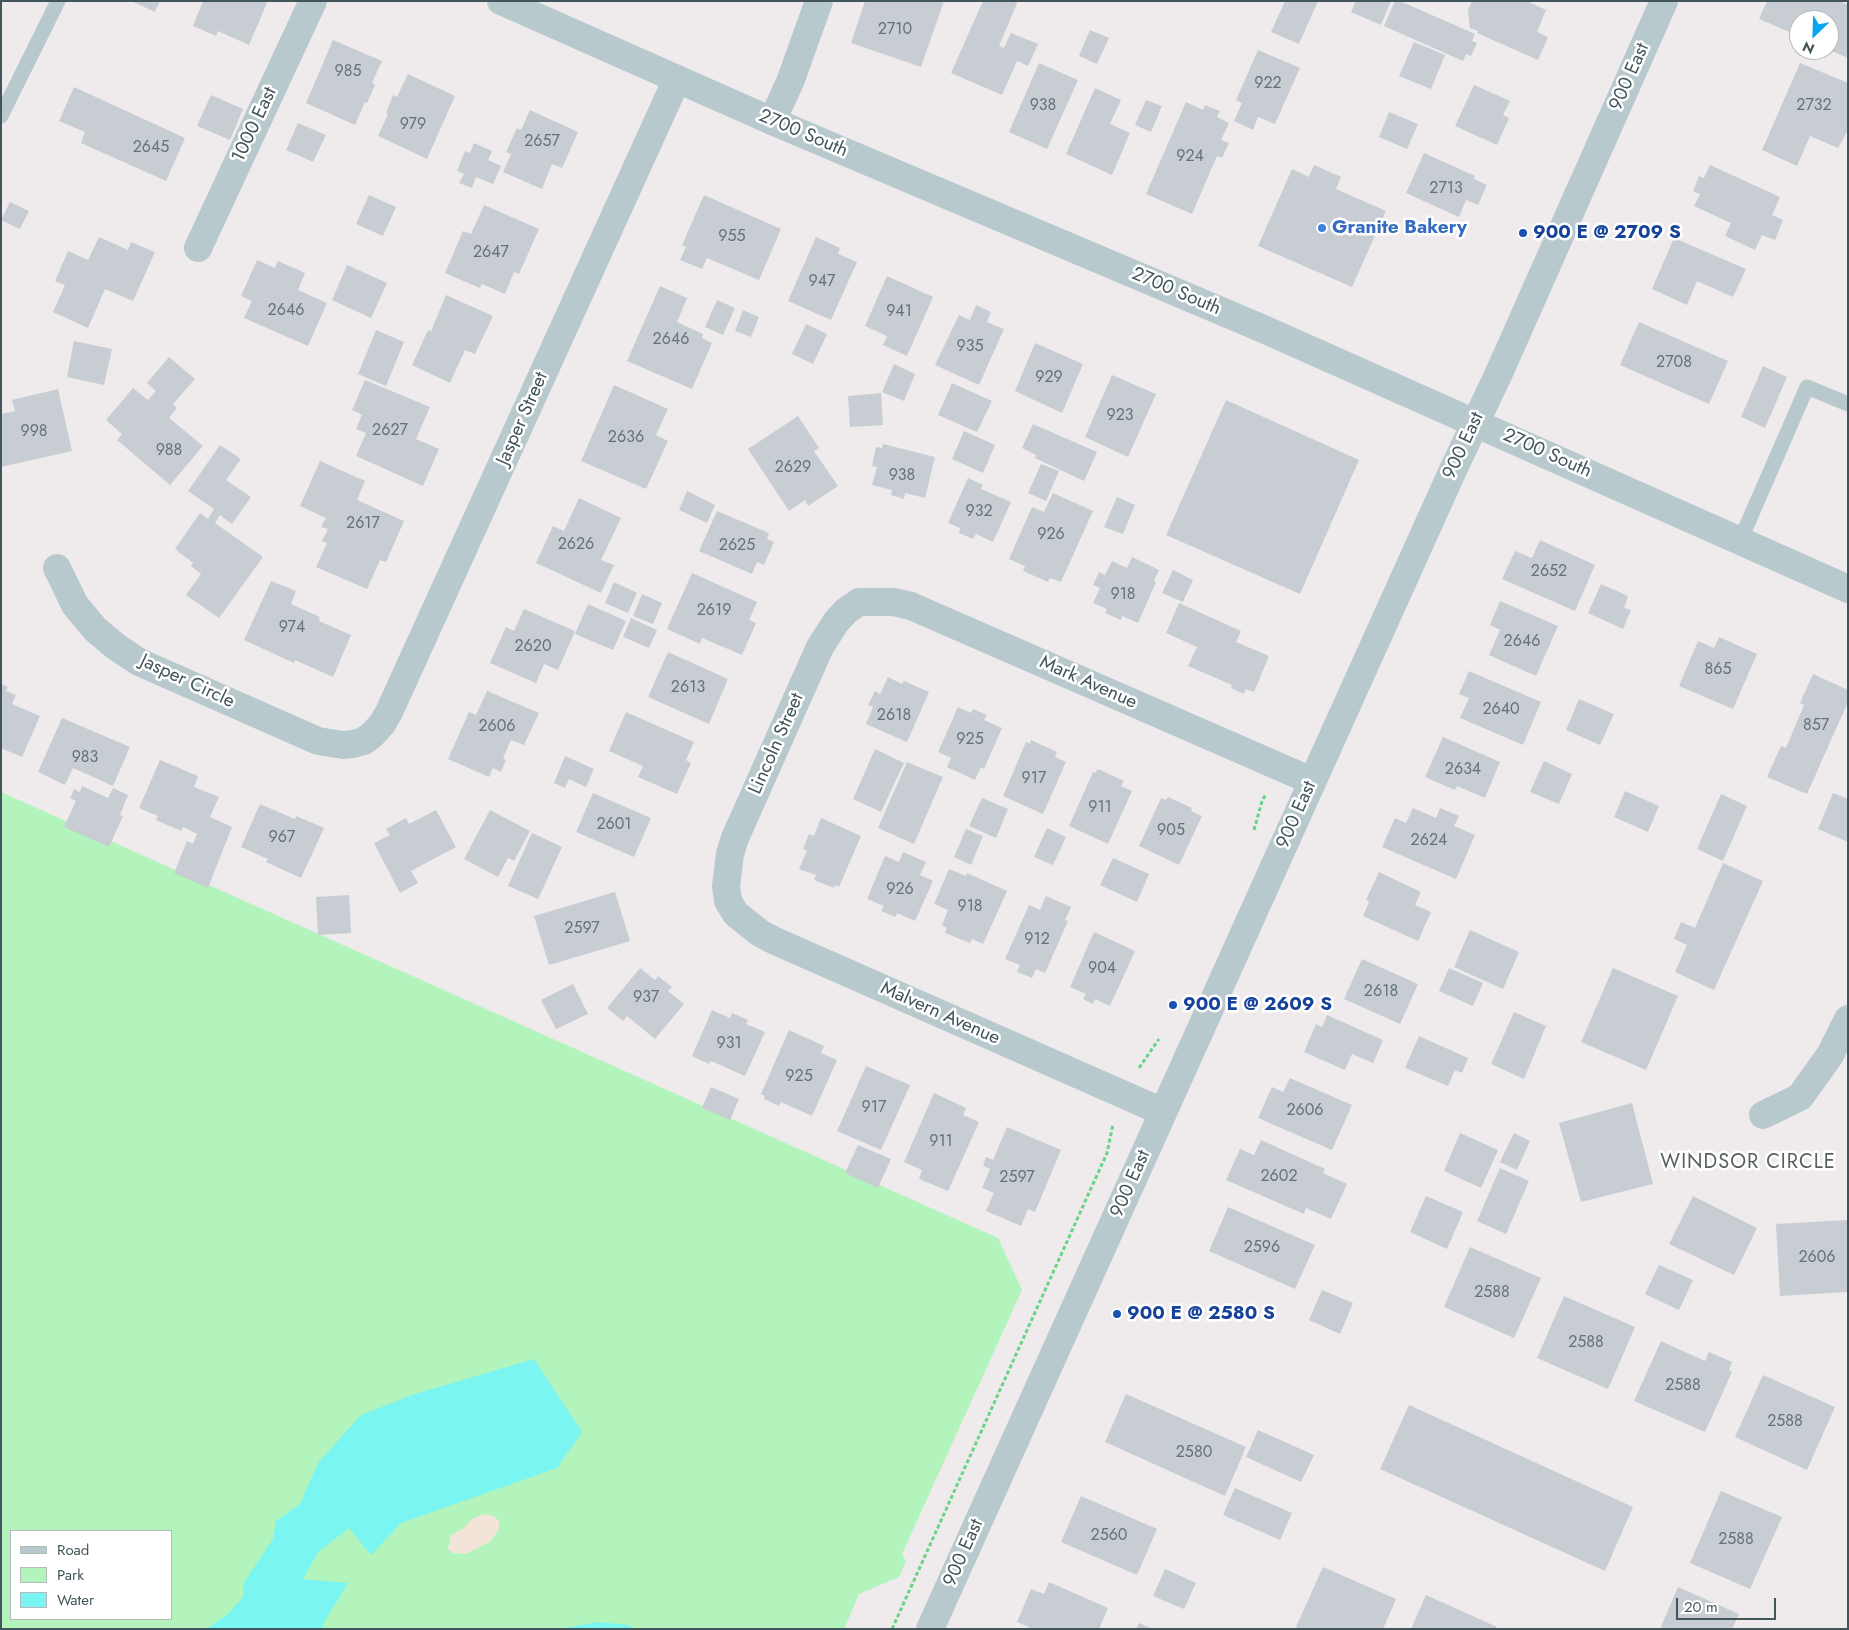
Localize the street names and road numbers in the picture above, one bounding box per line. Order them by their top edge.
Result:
street label: 900 East [1605,40,1655,114]
street label: 1000 East [228,84,282,166]
street label: 2700 South [755,105,851,163]
street label: 2700 South [1128,263,1224,321]
street label: Jasper Street [492,369,554,469]
street label: 900 East [1439,409,1489,483]
street label: 2700 South [1499,424,1595,484]
street label: Jasper Circle [136,650,238,714]
street label: Mark Avenue [1036,651,1140,715]
street label: Lincoln Street [745,690,809,798]
street label: 900 East [1272,778,1322,852]
street label: Malvern Avenue [877,978,1003,1050]
street label: 900 East [1106,1147,1156,1221]
street label: 900 East [939,1516,989,1590]

